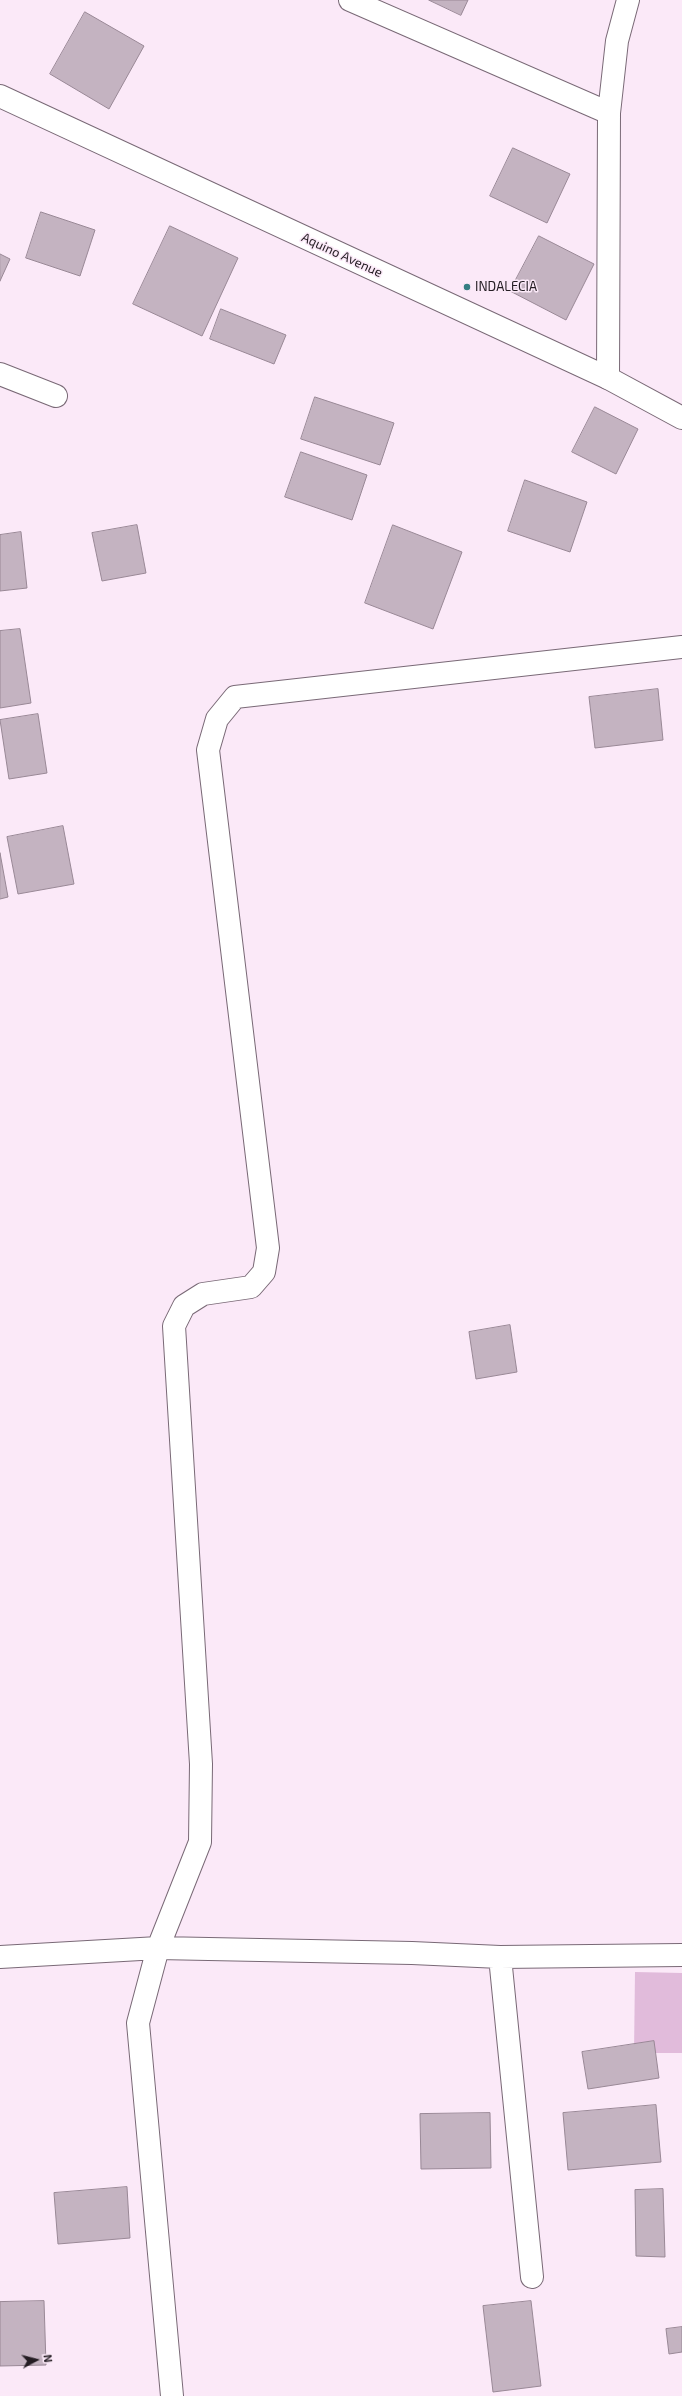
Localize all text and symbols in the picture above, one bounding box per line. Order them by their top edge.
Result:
street label: Aquino Avenue [299,229,385,281]
place label: INDALECIA [475,279,537,295]
marker: INDALECIA [462,282,472,292]
north arrow [16,2340,56,2380]
text: N [41,2354,55,2363]

